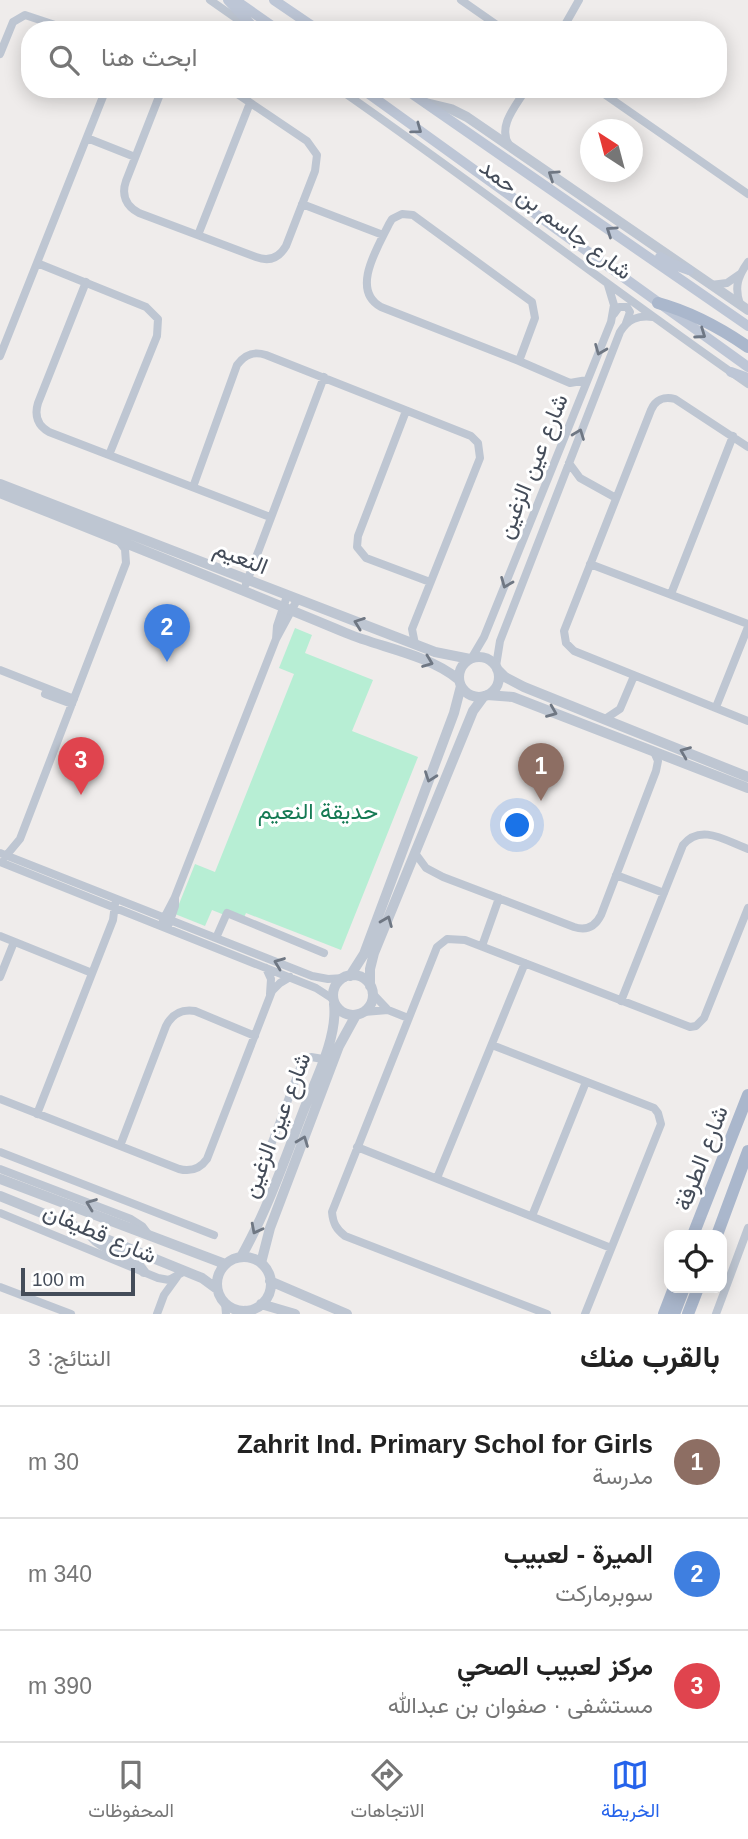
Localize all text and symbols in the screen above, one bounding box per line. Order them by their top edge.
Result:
search box [21,21,727,98]
icon: search [45,41,83,79]
text: ابحث هنا [101,42,197,72]
north arrow [580,119,643,182]
one-way arrow [409,121,422,133]
street label: شارع جاسم بن حمد [473,153,637,287]
one-way arrow [548,171,561,183]
one-way arrow [606,227,619,239]
one-way arrow [693,326,706,338]
one-way arrow [594,343,608,355]
street label: شارع عين الزغين [491,390,576,543]
one-way arrow [571,429,585,441]
street label: النعيم [210,534,272,581]
one-way arrow [500,577,514,589]
pin: 2 [144,604,190,662]
one-way arrow [353,617,365,631]
one-way arrow [421,654,433,668]
one-way arrow [546,703,558,717]
pin: 3 [58,737,104,795]
pin: 1 [518,743,564,801]
one-way arrow [679,746,691,760]
one-way arrow [424,770,438,782]
park label: حديقة النعيم [258,798,378,826]
your location [500,808,534,842]
one-way arrow [379,916,393,928]
one-way arrow [273,957,285,971]
street label: شارع عين الزغين [236,1049,318,1202]
street label: شارع الطرفة [669,1102,736,1215]
one-way arrow [295,1135,309,1147]
street label: شارع قطيفان [38,1198,160,1271]
one-way arrow [86,1198,98,1212]
one-way arrow [251,1222,265,1234]
map controls [664,1230,727,1293]
button: locate [664,1230,727,1293]
scale bar [21,1265,135,1297]
text: 100 m [32,1269,85,1290]
text: بالقرب منك [580,1340,720,1373]
text: النتائج: 3 [28,1345,111,1371]
text: Zahrit Ind. Primary Schol for Girls [237,1429,653,1459]
text: 30 m [28,1449,79,1475]
text: 1 [691,1449,703,1475]
text: مدرسة [592,1463,653,1489]
text: الميرة - لعبيب [504,1539,653,1569]
text: 340 m [28,1561,92,1587]
text: 2 [691,1561,703,1587]
text: سوبرماركت [555,1580,653,1606]
text: مركز لعبيب الصحي [457,1651,653,1681]
text: 390 m [28,1673,92,1699]
text: 3 [691,1673,703,1699]
text: مستشفى · صفوان بن عبدالله [388,1692,653,1718]
tab: المحفوظات [88,1756,174,1827]
tab: الاتجاهات [351,1756,424,1827]
tab: الخريطة [601,1756,660,1827]

